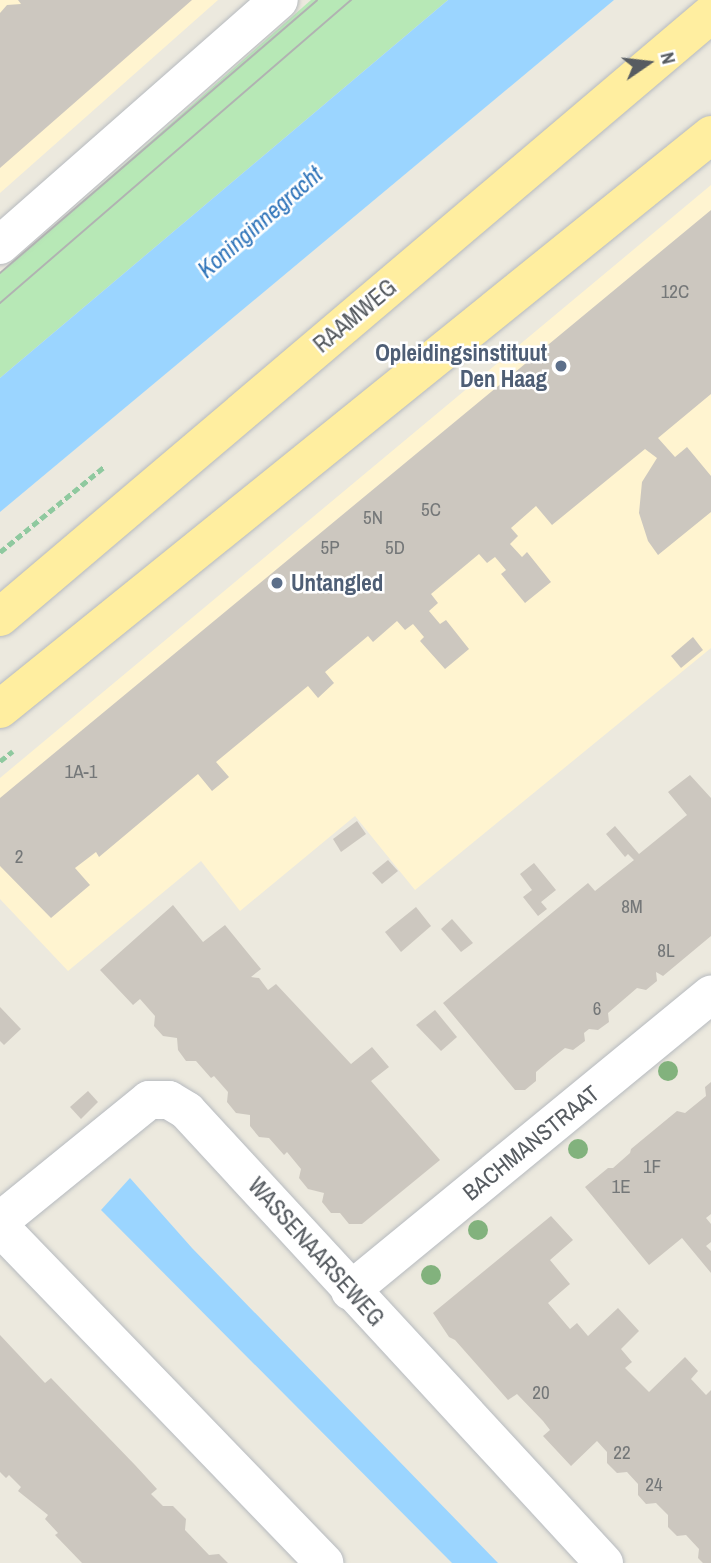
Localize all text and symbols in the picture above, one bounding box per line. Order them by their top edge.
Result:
north arrow [613,28,683,98]
text: N [654,49,682,67]
water label: Koninginnegracht [192,160,328,284]
street label: RAAMWEG [308,273,402,359]
house number: 12C [661,281,689,303]
place label: Opleidingsinstituut Den Haag [375,339,547,393]
marker: Opleidingsinstituut Den Haag [553,358,569,374]
house number: 5C [421,499,441,521]
house number: 5N [363,507,383,529]
house number: 5P [320,537,340,559]
house number: 5D [385,537,405,559]
place label: Untangled [291,569,383,597]
marker: Untangled [269,575,285,591]
house number: 1A-1 [65,761,97,783]
house number: 2 [15,846,23,868]
house number: 8M [621,896,643,918]
house number: 8L [657,940,675,962]
house number: 6 [593,998,601,1020]
street label: BACHMANSTRAAT [457,1080,605,1206]
house number: 1F [643,1156,661,1178]
street label: WASSENAARSEWEG [242,1172,390,1332]
house number: 1E [611,1176,631,1198]
house number: 20 [532,1382,550,1404]
house number: 22 [613,1442,631,1464]
house number: 24 [645,1474,663,1496]

